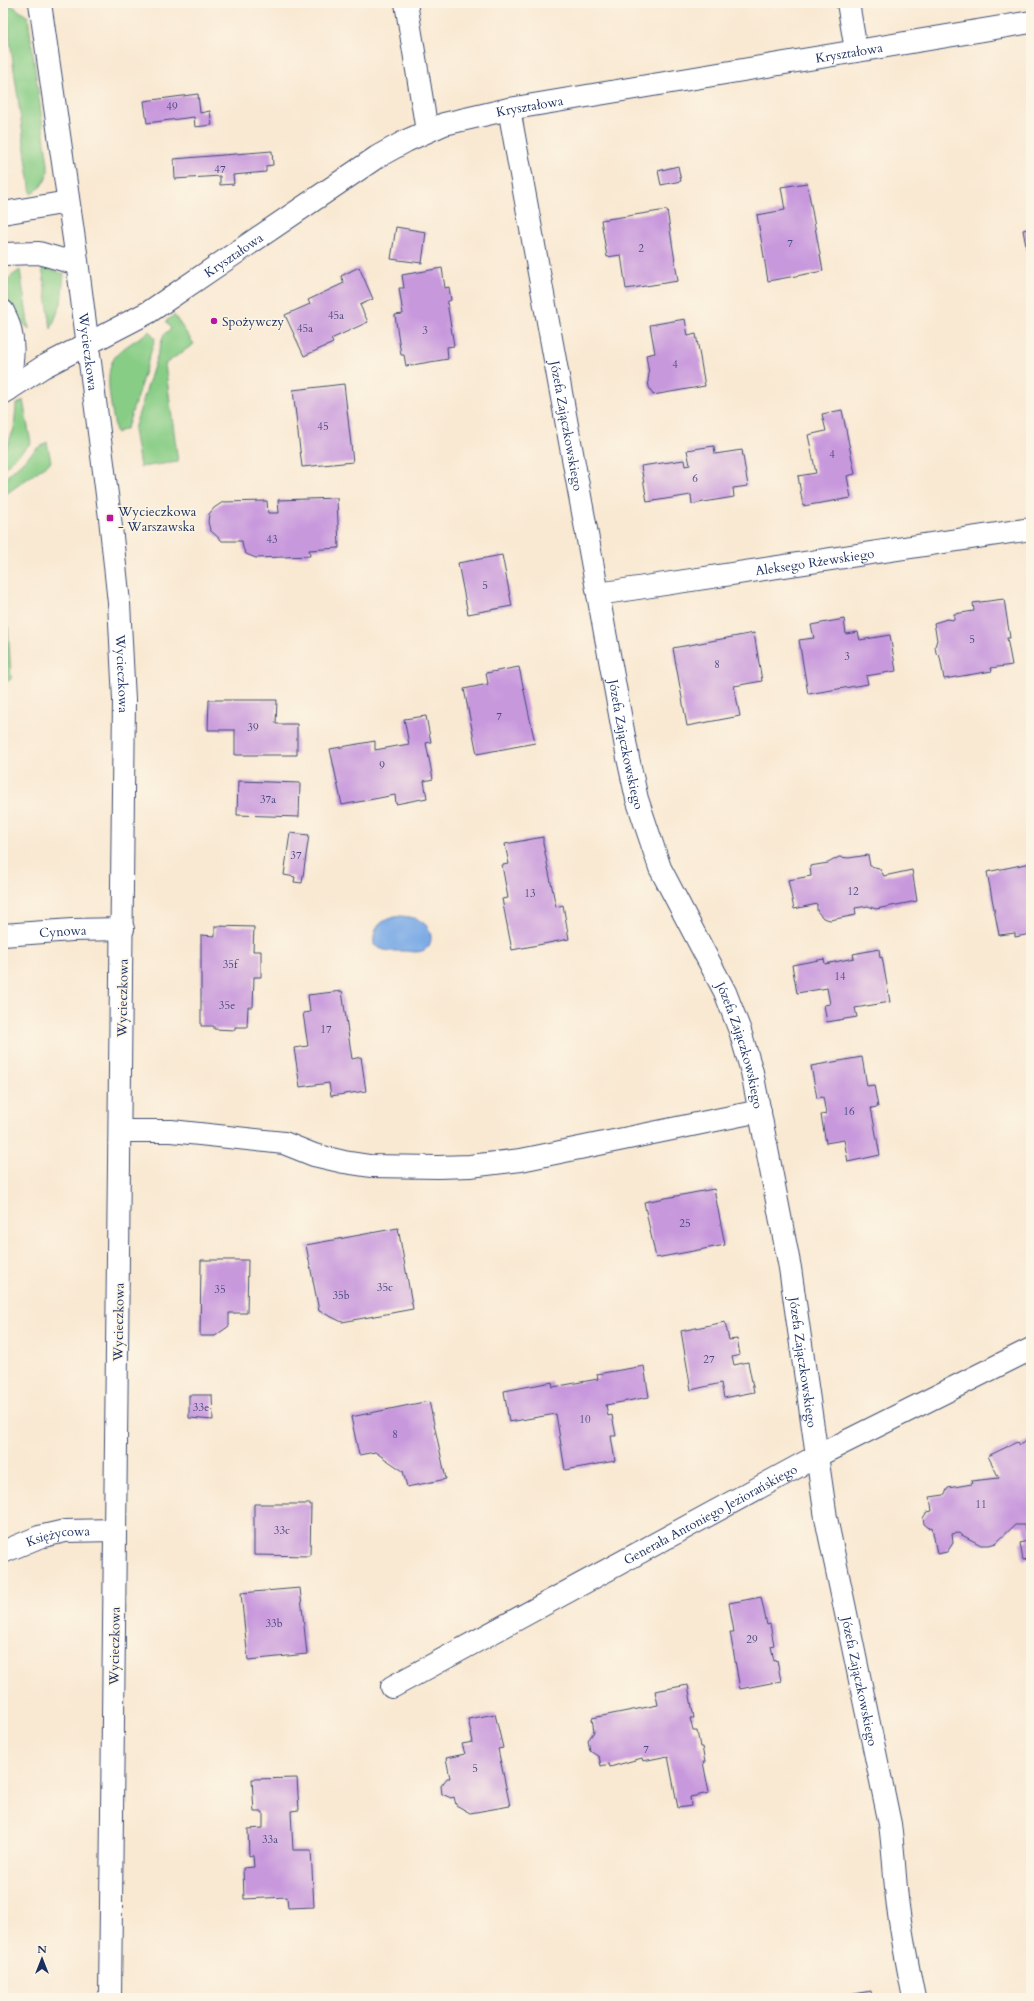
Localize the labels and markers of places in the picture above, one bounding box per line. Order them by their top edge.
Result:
place label: Spożywczy [222,313,284,331]
marker: Spożywczy [209,316,219,326]
place label: Wycieczkowa - Warszawska [117,503,197,536]
marker: Wycieczkowa - Warszawska [105,513,115,523]

